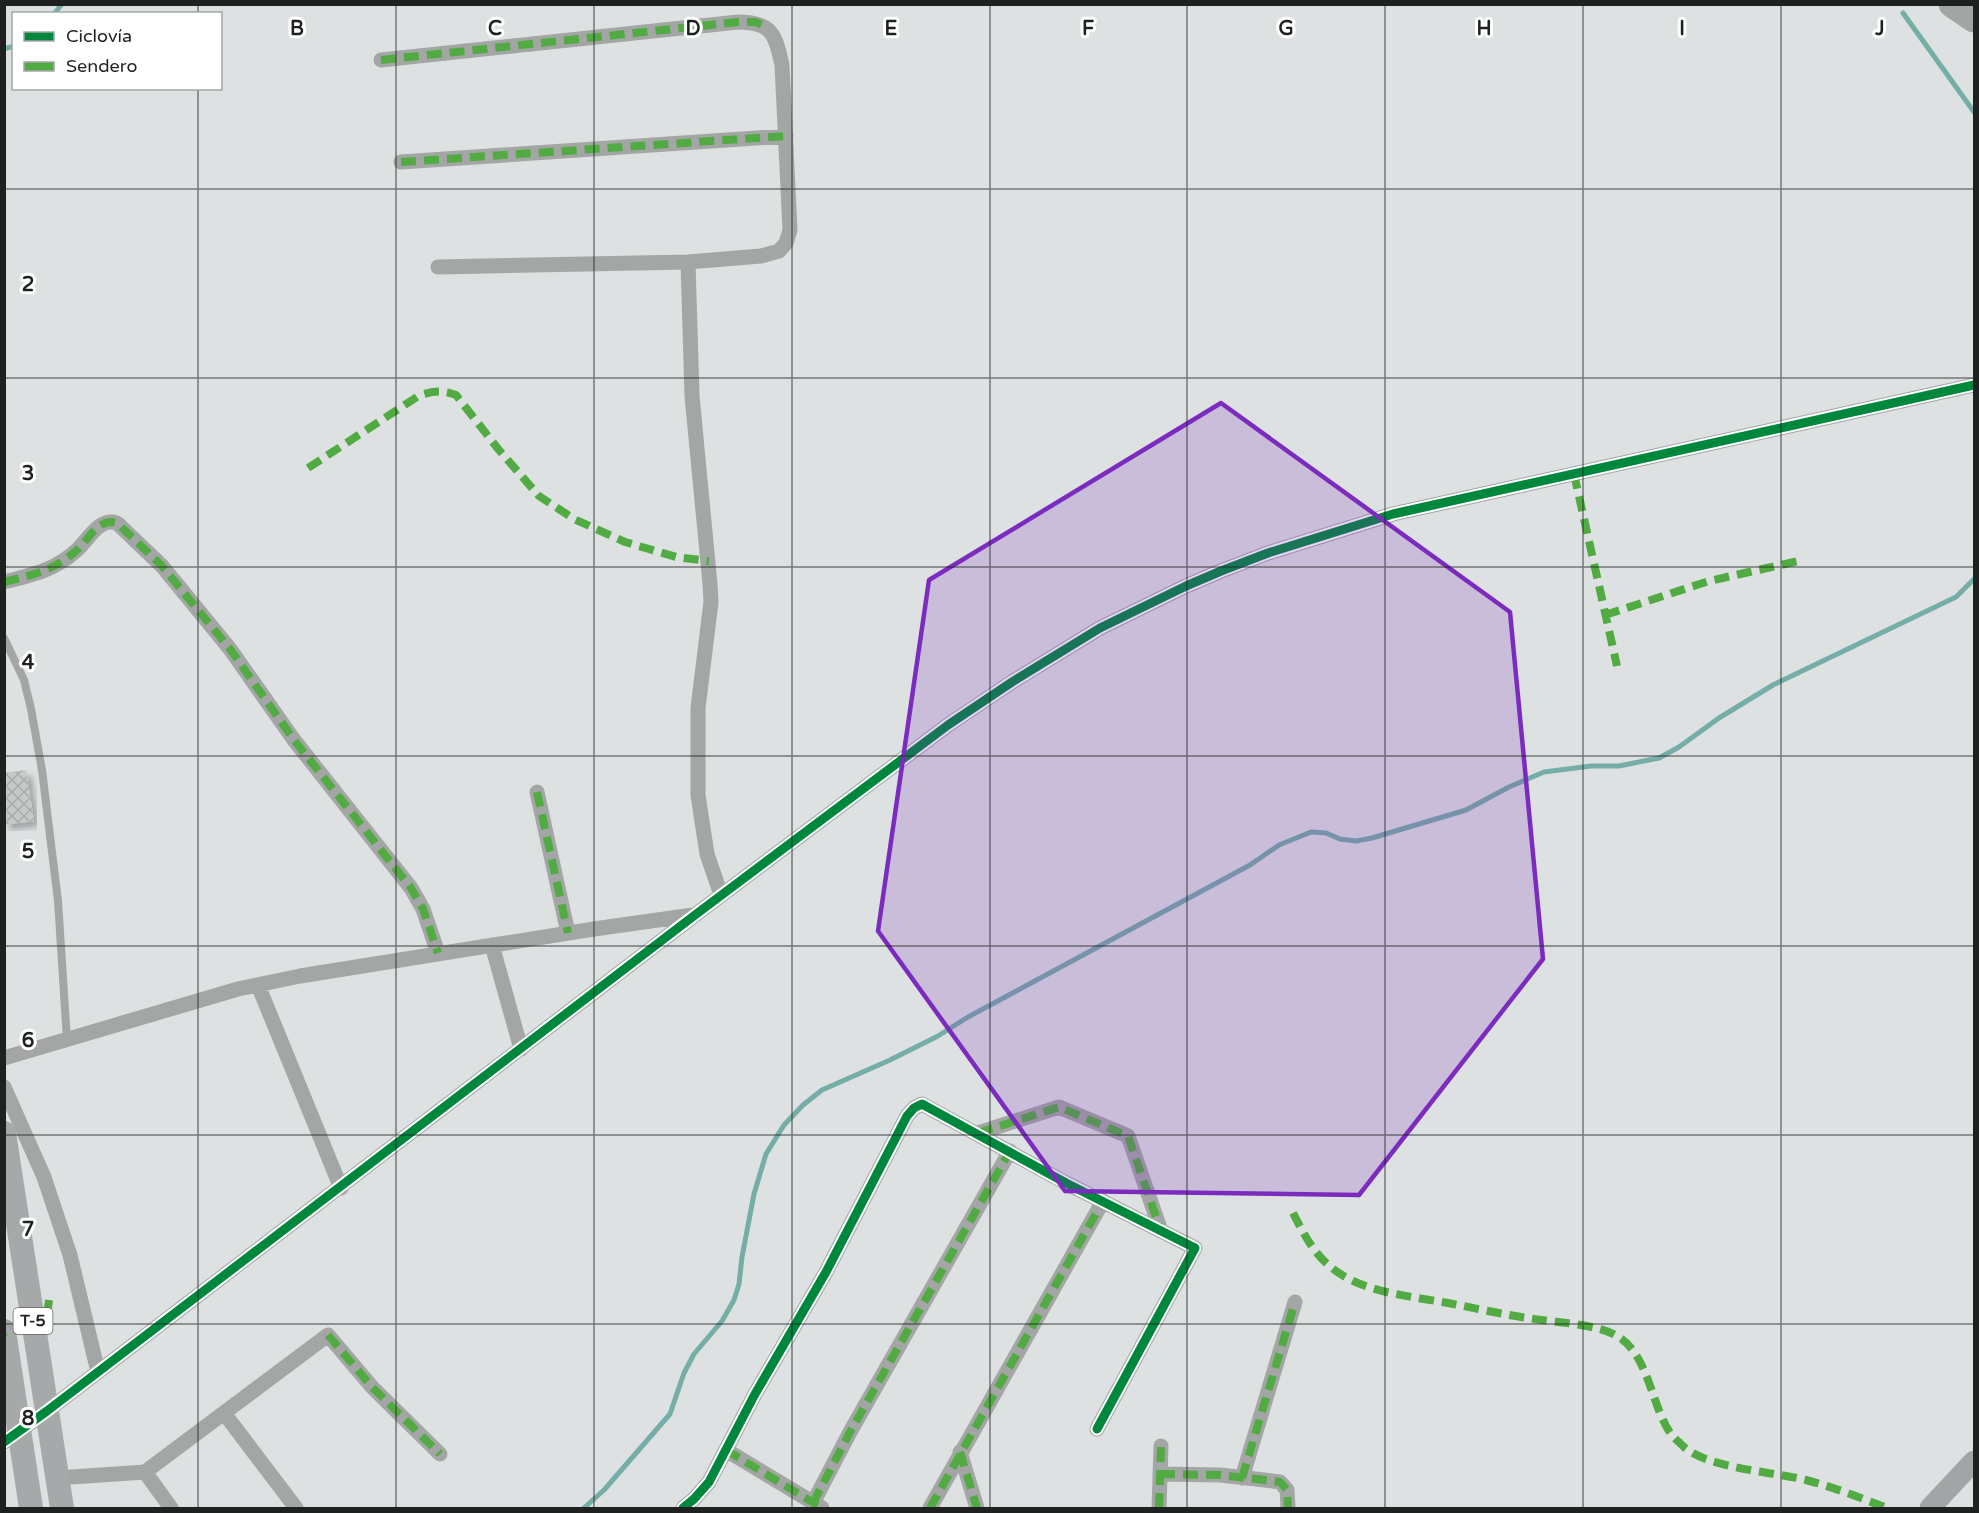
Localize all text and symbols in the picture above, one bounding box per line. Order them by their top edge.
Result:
legend [12,12,222,90]
text: B [290,17,304,41]
text: C [488,17,502,41]
text: D [685,17,701,41]
text: E [885,17,898,41]
text: F [1082,17,1094,41]
text: G [1278,17,1294,41]
text: H [1476,17,1492,41]
text: I [1679,17,1685,41]
text: J [1874,17,1885,41]
text: Ciclovía [66,25,132,47]
text: Sendero [66,55,137,77]
text: 2 [22,273,34,297]
text: 3 [22,462,34,486]
text: 4 [22,651,35,675]
text: 5 [22,840,34,864]
text: 6 [22,1029,34,1053]
text: 7 [22,1218,34,1242]
road number: T-5 [14,1308,52,1334]
text: 8 [22,1407,34,1431]

